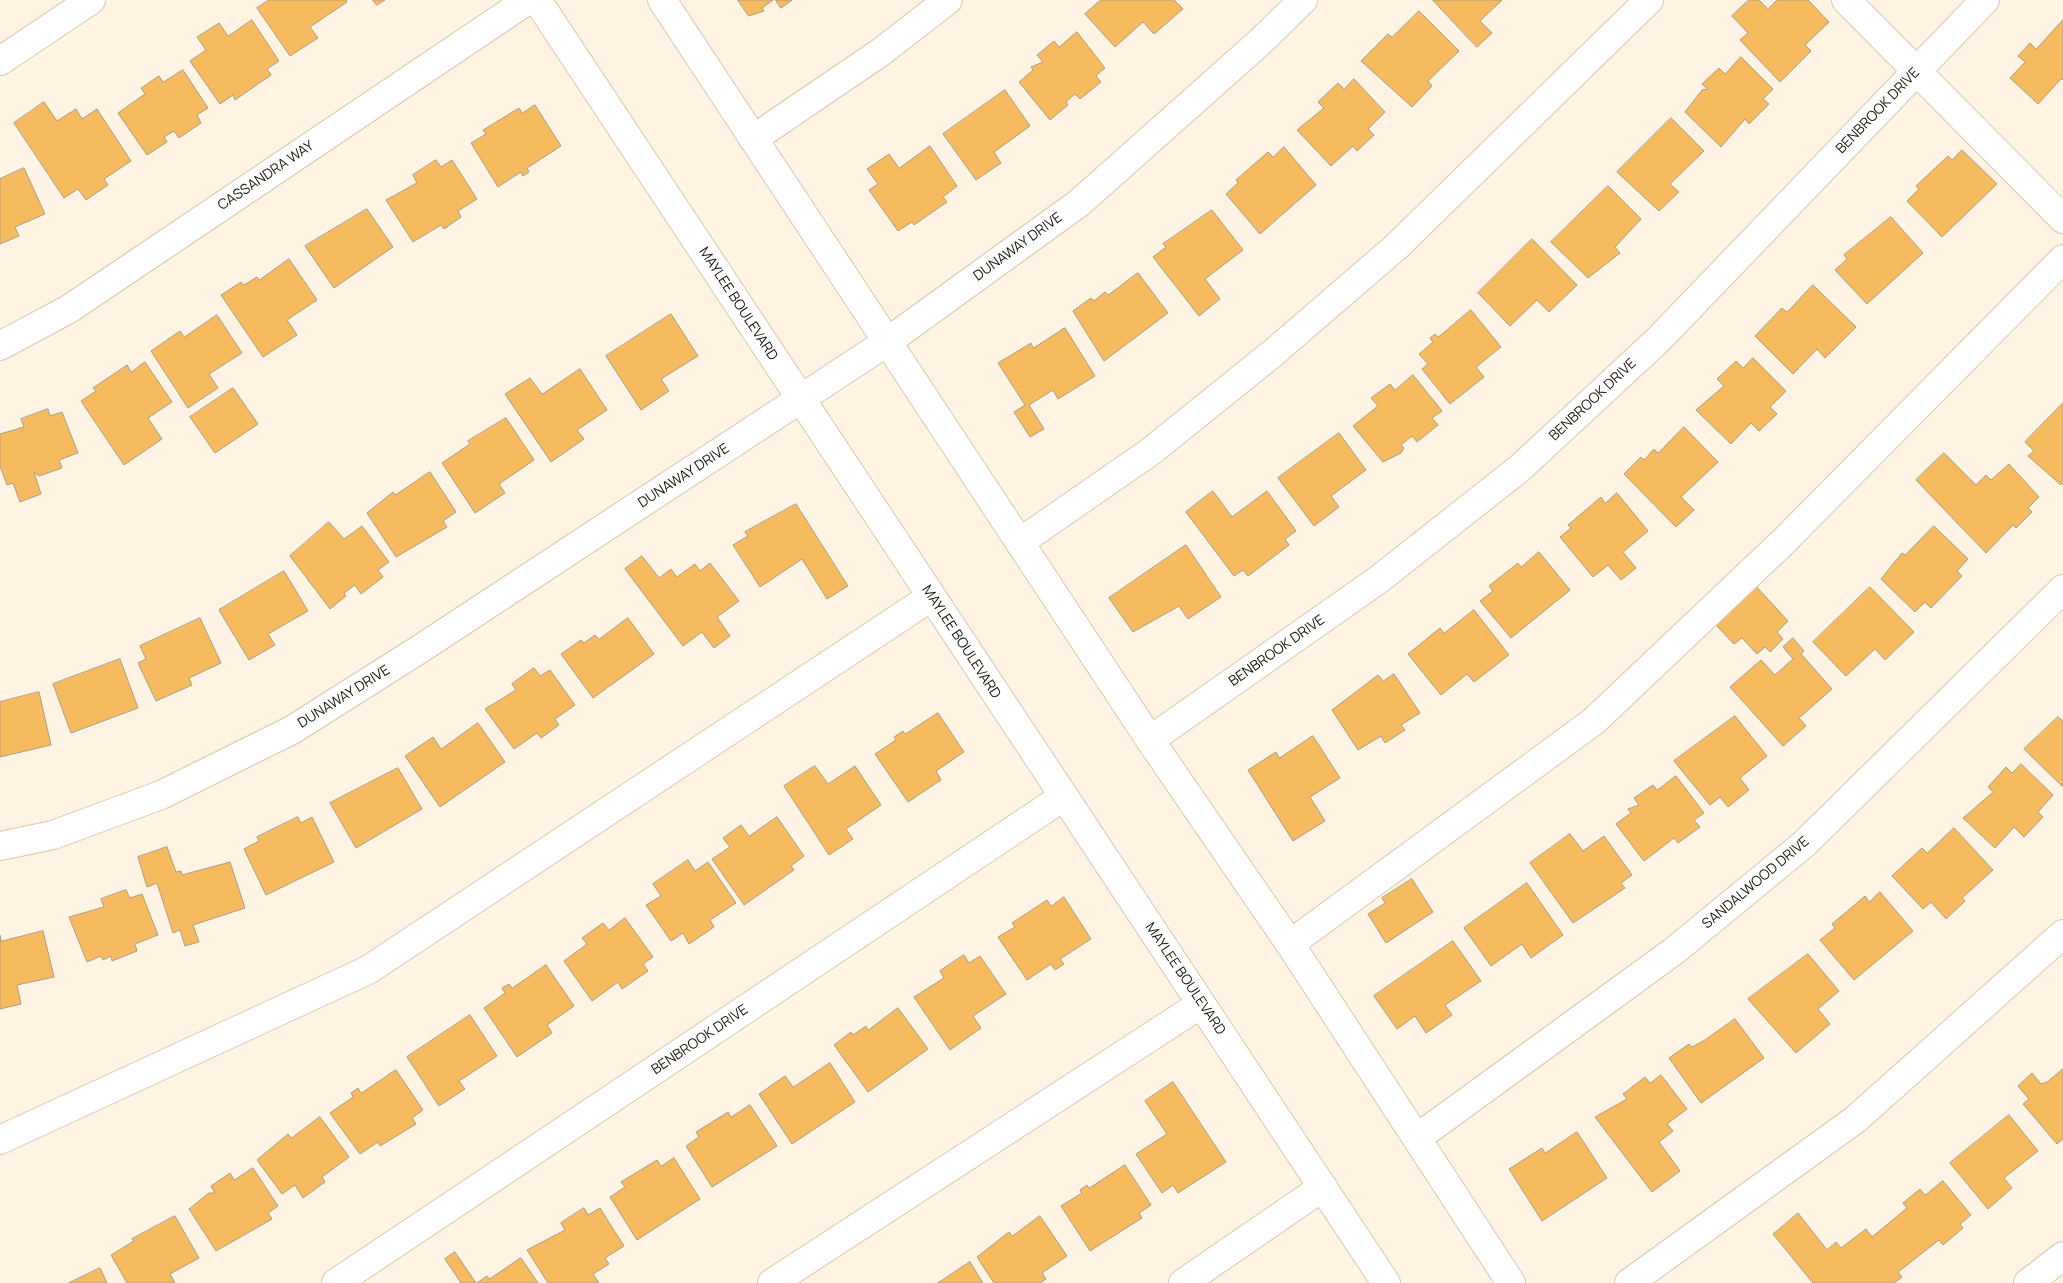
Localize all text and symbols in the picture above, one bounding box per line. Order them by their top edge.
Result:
street label: BENBROOK DRIVE [1833,65,1923,157]
street label: CASSANDRA WAY [215,138,317,214]
street label: DUNAWAY DRIVE [970,209,1066,285]
street label: MAYLEE BOULEVARD [695,244,781,364]
street label: BENBROOK DRIVE [1546,355,1640,445]
street label: DUNAWAY DRIVE [635,440,733,512]
street label: MAYLEE BOULEVARD [918,582,1004,702]
street label: BENBROOK DRIVE [1226,612,1328,690]
street label: DUNAWAY DRIVE [295,662,393,732]
street label: SANDALWOOD DRIVE [1699,833,1813,933]
street label: MAYLEE BOULEVARD [1141,920,1229,1038]
street label: BENBROOK DRIVE [649,1001,751,1079]

